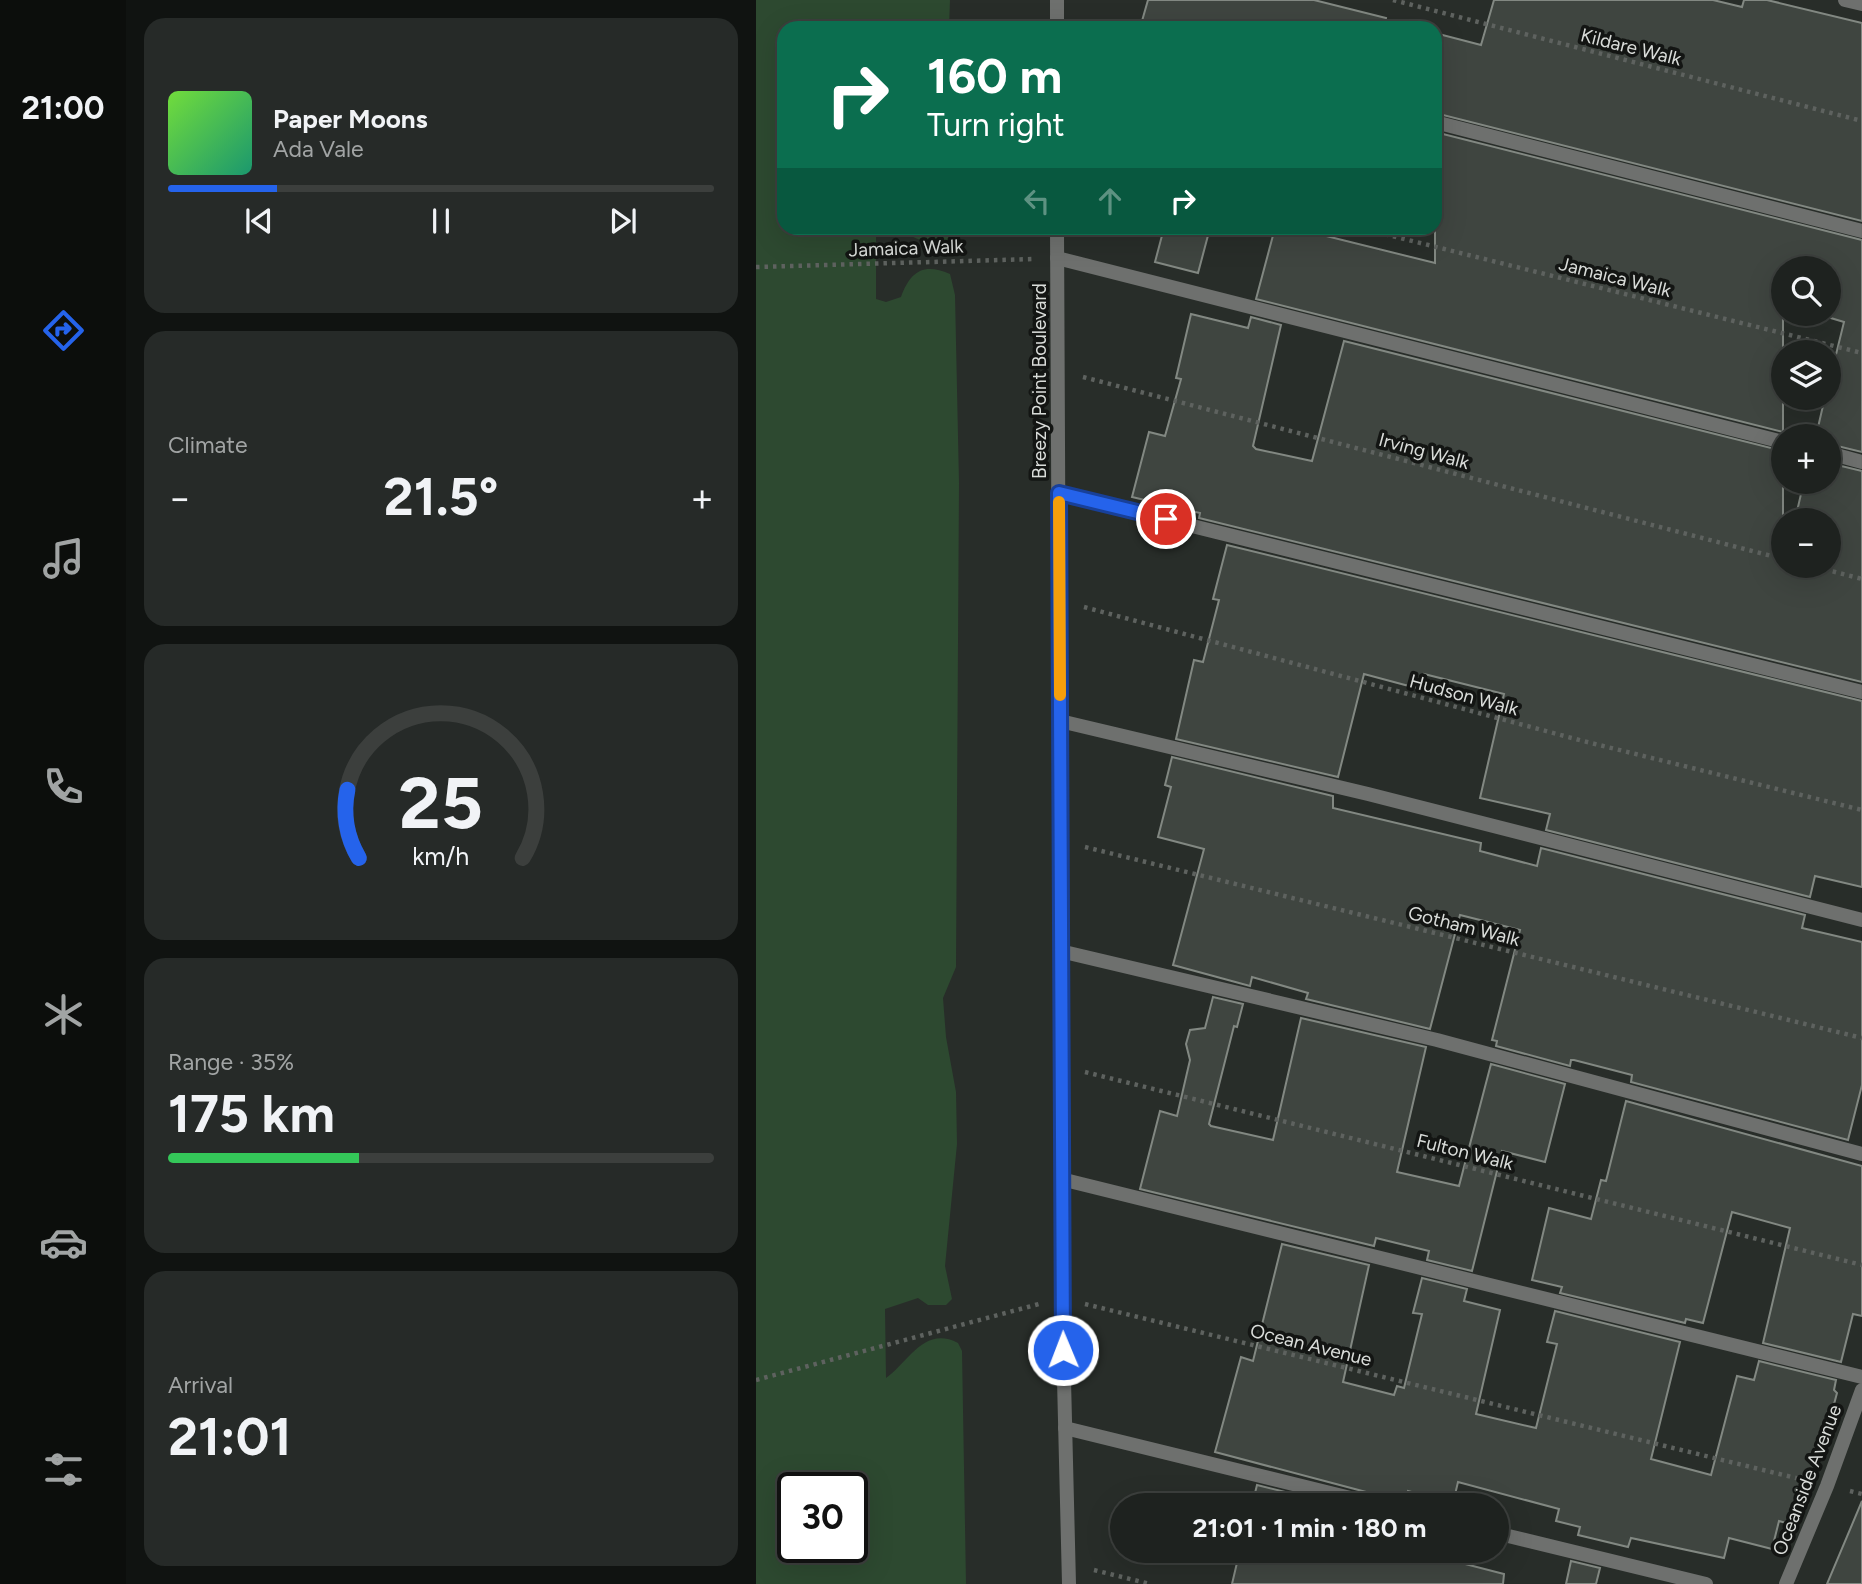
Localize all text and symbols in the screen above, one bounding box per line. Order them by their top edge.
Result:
street label: Kildare Walk [1578,23,1685,71]
text: 160 m [927,46,1062,105]
icon: right [812,49,903,140]
text: 21:00 [21,89,105,127]
text: Paper Moons [273,103,428,135]
text: Turn right [927,106,1065,144]
text: Ada Vale [273,135,364,163]
icon: left [1018,182,1056,220]
icon: ahead [1091,182,1129,220]
icon: right [1164,182,1202,220]
icon: previous [240,202,278,240]
icon: pause [422,202,460,240]
icon: next [604,202,642,240]
street label: Jamaica Walk [848,234,965,261]
street label: Jamaica Walk [1556,252,1674,302]
map controls [1771,256,1841,578]
button: search [1771,256,1841,326]
street label: Breezy Point Boulevard [1028,283,1051,479]
icon: directions [39,306,88,355]
button: layers [1771,340,1841,410]
button: + [1771,424,1841,494]
street label: Irving Walk [1376,428,1473,474]
text: Climate [168,431,247,459]
text: 21.5° [384,466,498,528]
text: − [168,475,192,521]
text: + [690,475,714,521]
pin [1136,489,1196,549]
icon: arrive [1147,500,1185,538]
button: − [1771,508,1841,578]
icon: music [39,534,88,583]
street label: Hudson Walk [1407,669,1522,721]
text: 25 [399,759,483,846]
icon: phone [39,762,88,811]
text: km/h [412,841,470,871]
street label: Gotham Walk [1406,901,1523,951]
icon: climate [39,990,88,1039]
text: Range · 35% [168,1048,294,1076]
text: 175 km [168,1083,335,1145]
street label: Fulton Walk [1414,1129,1517,1175]
icon: car [39,1218,88,1267]
position arrow [1026,1313,1100,1387]
street label: Ocean Avenue [1248,1319,1374,1371]
text: Arrival [168,1371,233,1399]
street label: Oceanside Avenue [1768,1401,1846,1559]
text: 21:01 [168,1406,291,1468]
icon: filters [39,1445,88,1494]
speed limit sign: 30 [777,1472,868,1563]
text: 21:01 · 1 min · 180 m [1193,1512,1426,1544]

